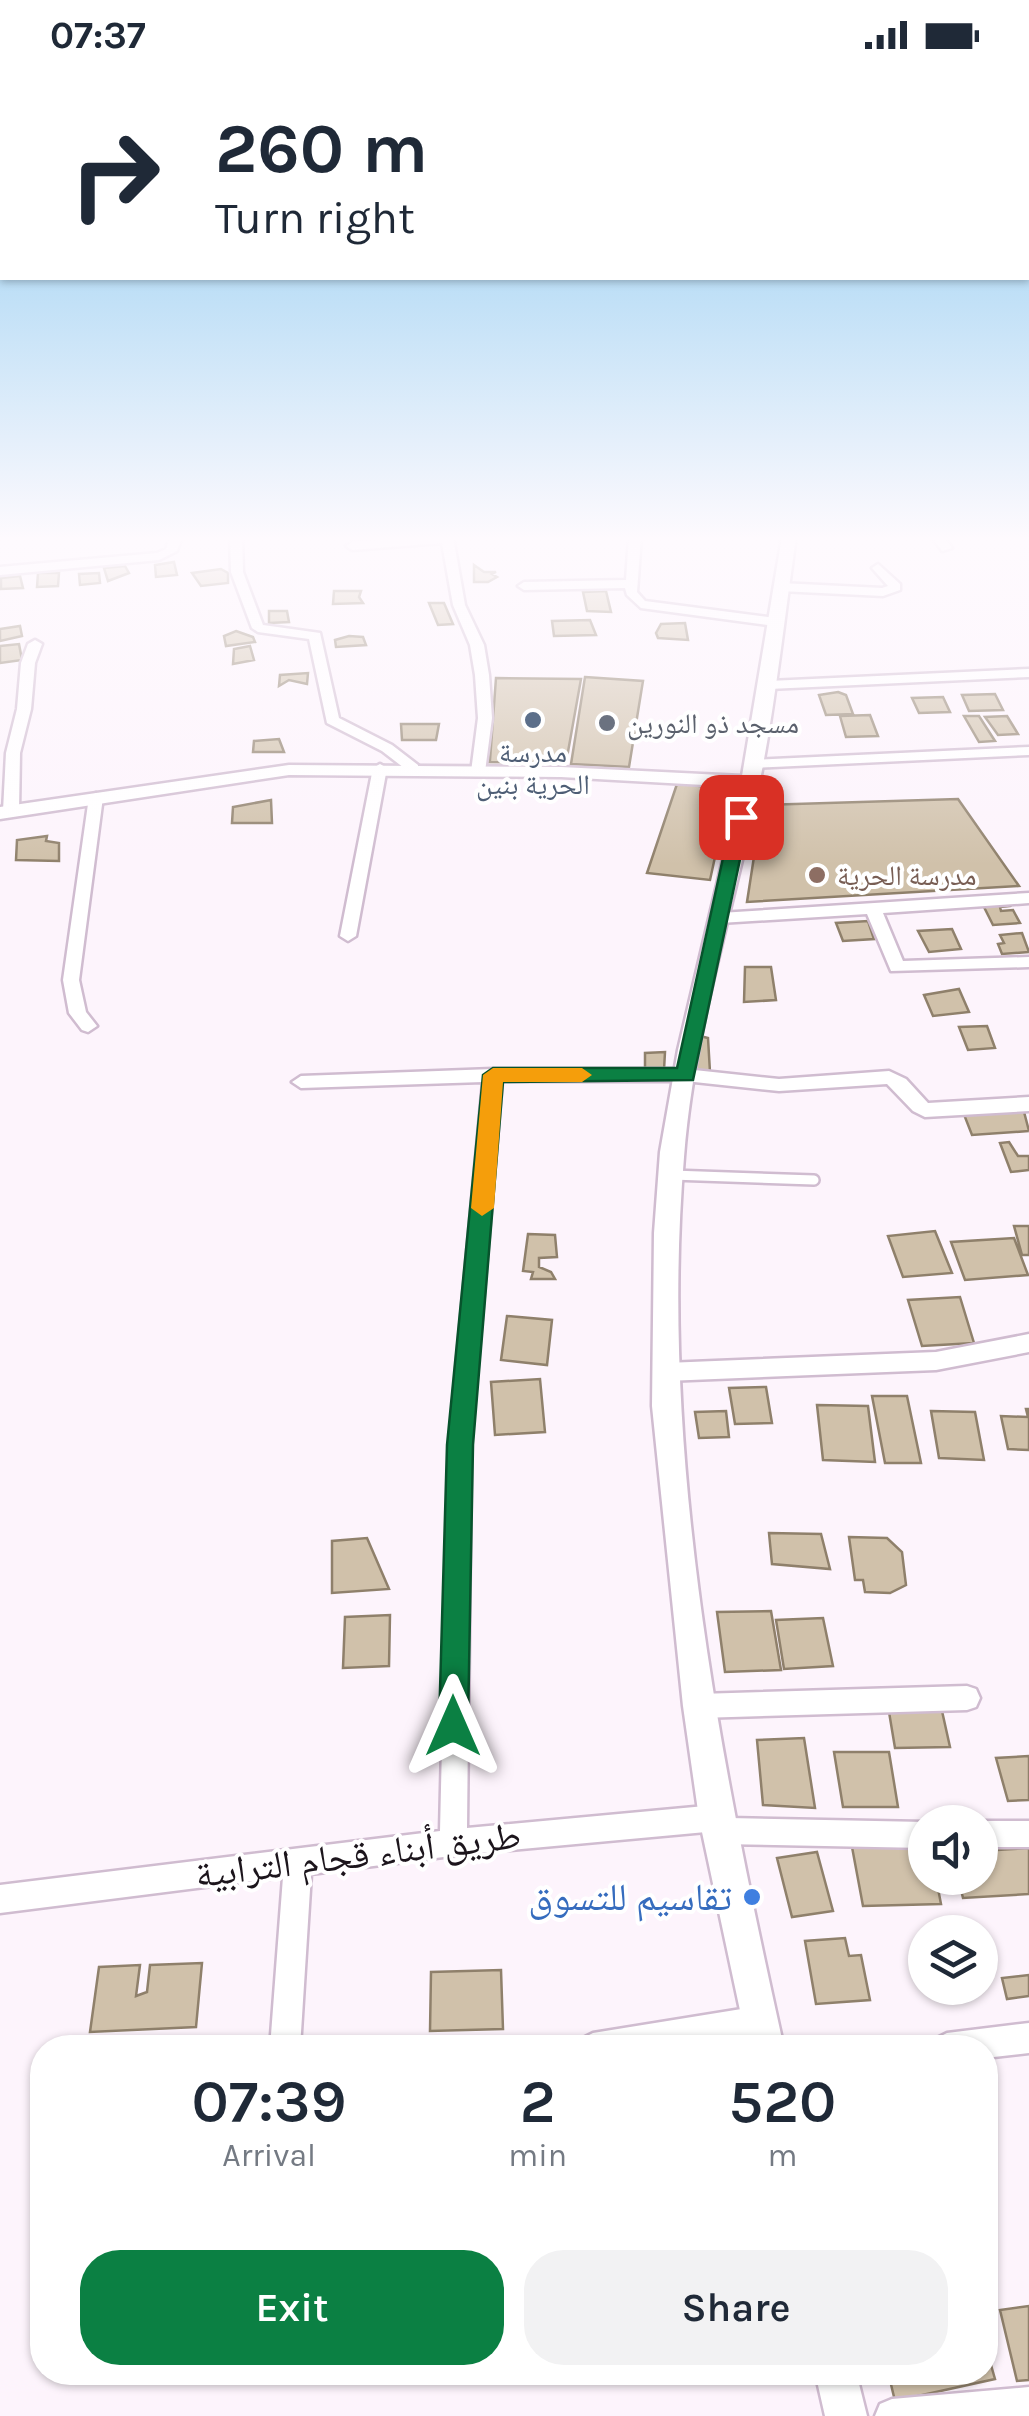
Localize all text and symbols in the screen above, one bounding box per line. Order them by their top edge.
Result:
text: 07:37 [50,13,146,58]
text: 260 m [215,108,428,190]
icon: right [50,110,180,240]
text: Turn right [215,192,415,244]
place label: مسجد ذو النورين [627,707,799,741]
marker: مدرسة الحرية بنين [522,709,544,731]
marker: مسجد ذو النورين [596,712,618,734]
place label: مدرسة الحرية بنين [476,736,590,802]
pin [699,775,784,860]
icon: arrive [714,790,769,845]
place label: مدرسة الحرية [837,859,976,892]
marker: مدرسة الحرية [806,864,828,886]
position arrow [401,1674,505,1778]
map controls [908,1805,998,2005]
button: sound [908,1805,998,1895]
street label: طريق أبناء قجام الترابية [193,1812,524,1899]
place label: تقاسيم للتسوق [528,1875,732,1922]
marker: تقاسيم للتسوق [741,1886,763,1908]
button: layers [908,1915,998,2005]
text: 07:39 [192,2067,347,2137]
text: 2 [520,2067,556,2137]
text: 520 [729,2067,836,2137]
text: Arrival [222,2137,316,2174]
text: min [508,2137,567,2174]
text: m [768,2137,797,2174]
button: Exit [80,2250,504,2365]
button: Share [524,2250,948,2365]

